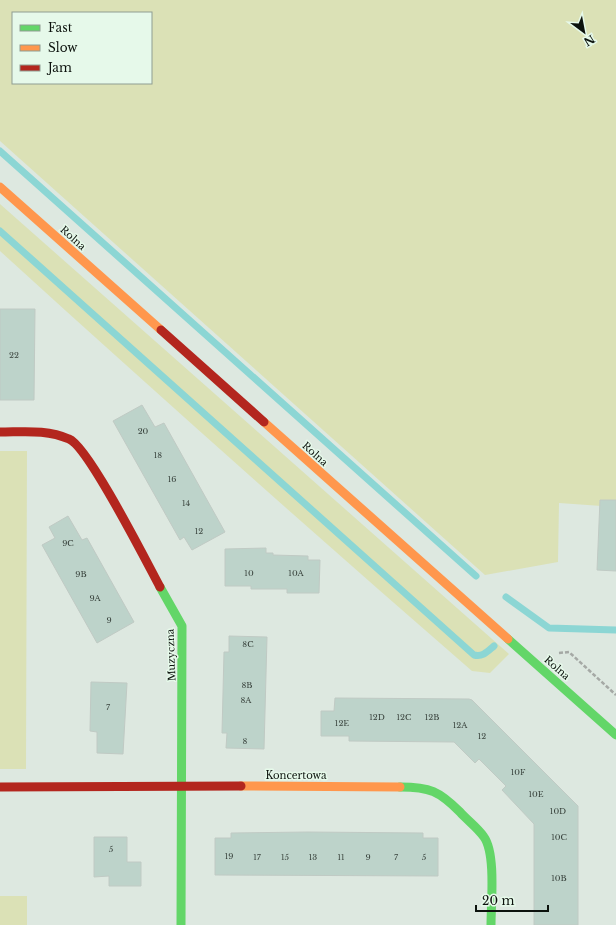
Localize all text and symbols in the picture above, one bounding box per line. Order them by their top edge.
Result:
legend [12,12,152,84]
north arrow [564,12,604,52]
text: Fast [48,20,73,35]
text: N [581,32,597,50]
text: Slow [48,40,78,55]
text: Jam [46,60,72,75]
street label: Rolna [58,223,89,253]
house number: 22 [9,350,19,360]
house number: 20 [138,426,149,436]
street label: Rolna [300,439,331,469]
house number: 18 [154,450,162,460]
house number: 16 [168,474,176,484]
house number: 14 [182,498,190,508]
house number: 12 [195,526,203,536]
house number: 9C [62,538,74,548]
house number: 10 [244,568,254,578]
house number: 10A [288,568,304,578]
house number: 9B [75,569,87,579]
house number: 9A [89,593,101,603]
house number: 9 [106,615,112,625]
street label: Muzyczna [164,628,178,681]
house number: 8C [242,639,254,649]
street label: Rolna [541,653,573,683]
house number: 8B [242,680,252,690]
house number: 8A [240,695,252,705]
house number: 7 [106,702,111,712]
house number: 12D [369,712,385,722]
house number: 12C [397,712,411,722]
house number: 12B [425,712,439,722]
house number: 12E [335,718,349,728]
house number: 12A [453,720,468,730]
house number: 12 [478,731,486,741]
house number: 8 [243,736,248,746]
house number: 10F [511,767,526,777]
street label: Koncertowa [266,769,327,782]
house number: 10E [528,789,544,799]
house number: 10D [550,806,566,816]
house number: 10C [551,832,567,842]
house number: 5 [109,844,114,854]
house number: 19 [225,851,233,861]
house number: 17 [253,852,262,862]
house number: 15 [281,852,290,862]
house number: 13 [309,852,317,862]
house number: 11 [337,852,345,862]
house number: 9 [365,852,371,862]
house number: 7 [394,852,399,862]
house number: 5 [422,852,427,862]
house number: 10B [551,873,567,883]
scale bar [476,887,548,913]
text: 20 m [482,893,514,908]

